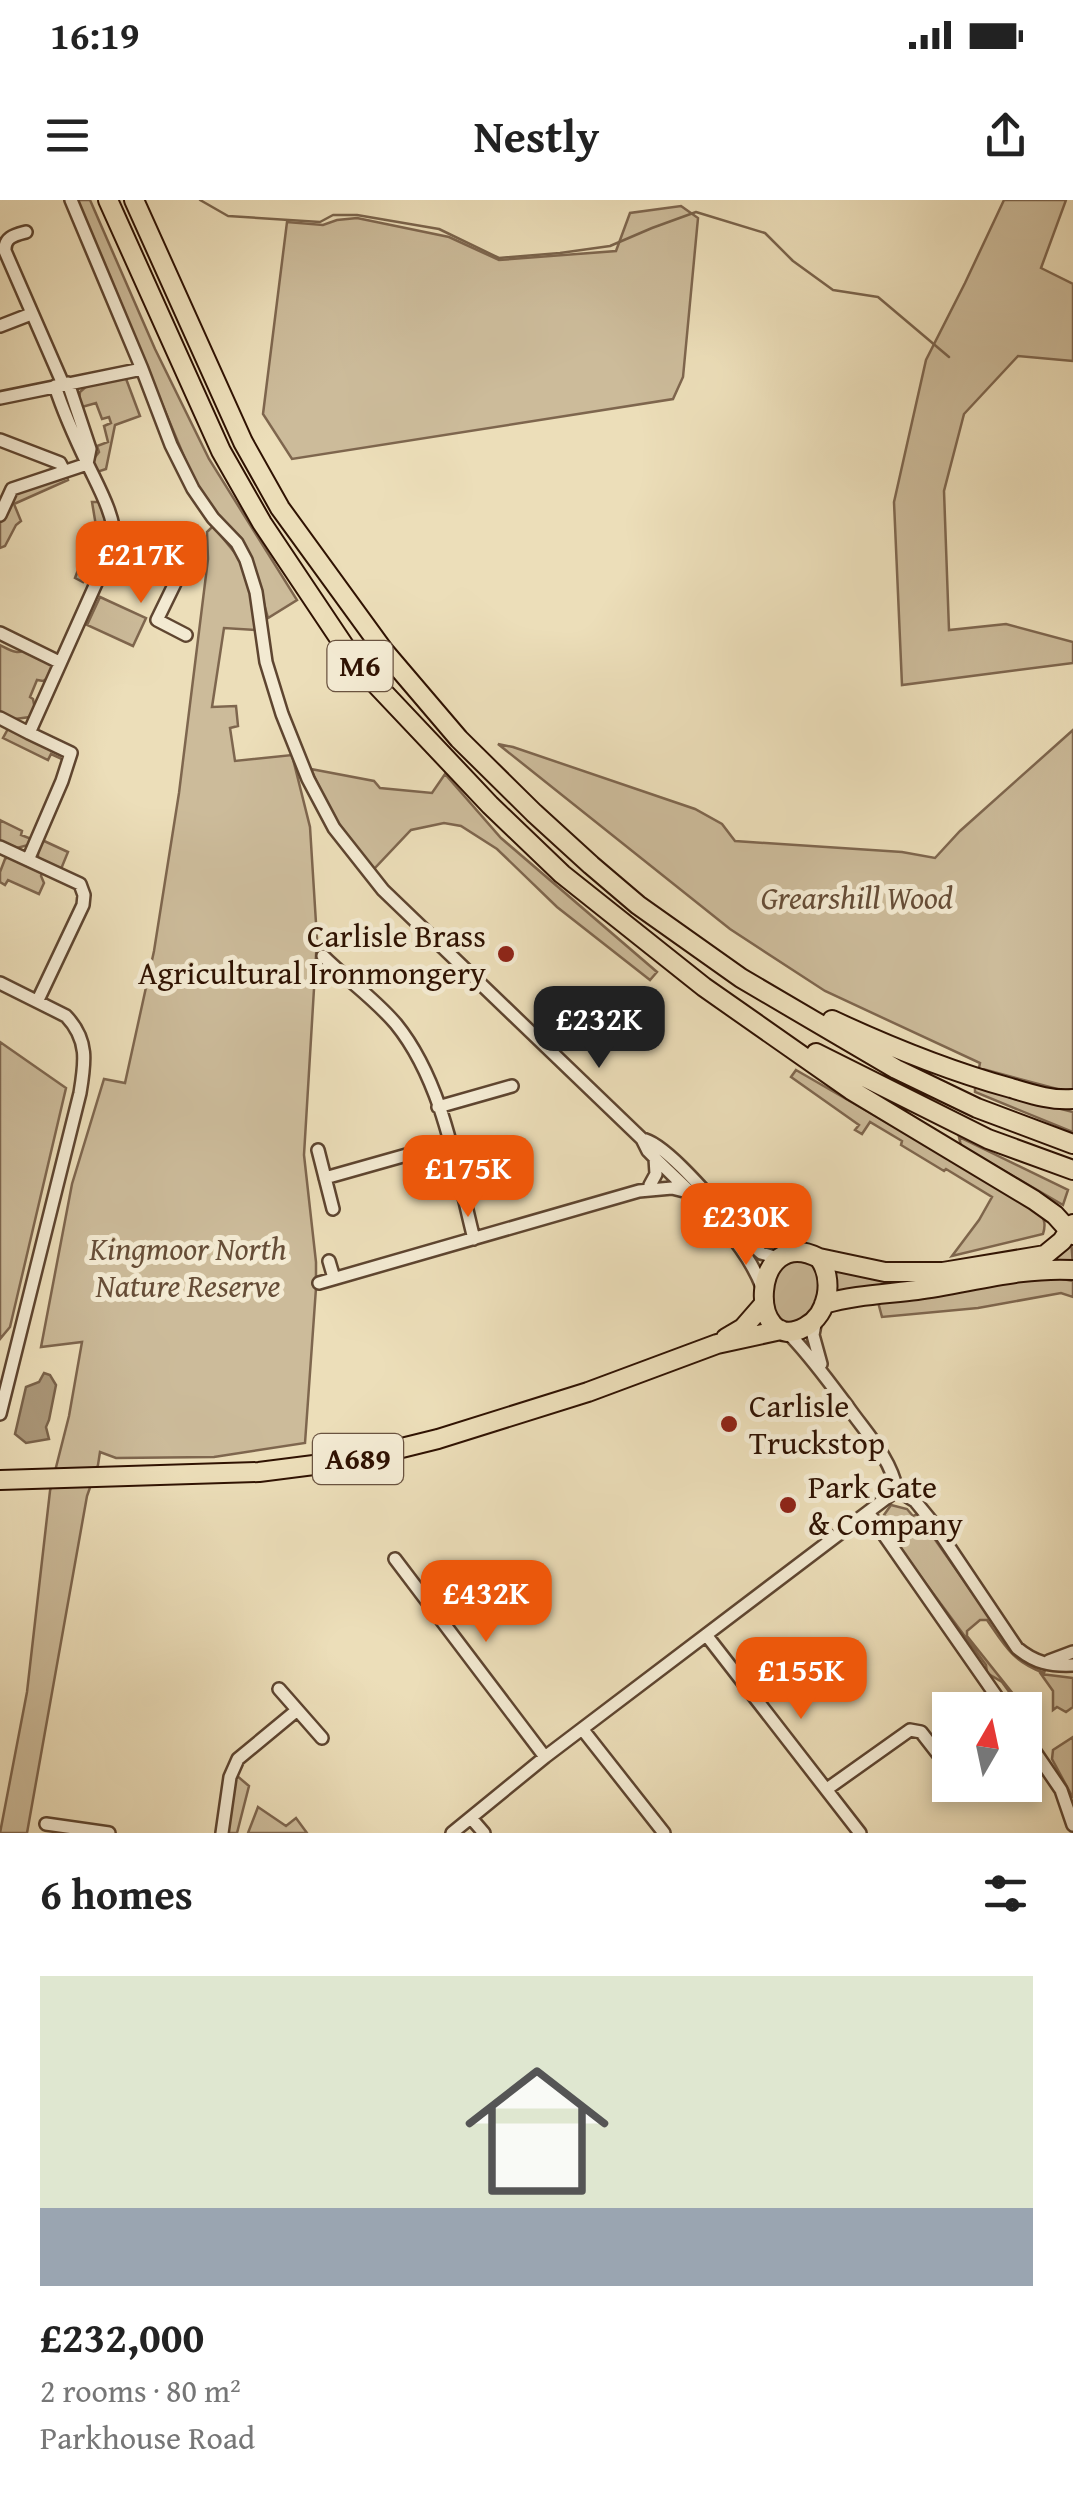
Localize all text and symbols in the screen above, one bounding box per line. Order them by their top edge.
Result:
text: 16:19 [50,7,140,63]
text: Nestly [474,103,599,168]
icon: menu [40,108,95,163]
icon: share [978,108,1033,163]
pin: £217K [71,521,211,606]
text: £217K [98,530,184,577]
road number: M6 [328,641,392,691]
park label: Grearshill Wood [761,874,953,921]
place label: Carlisle Brass Agricultural Ironmongery [138,912,486,996]
marker: Carlisle Brass Agricultural Ironmongery [495,943,517,965]
pin: £232K [529,986,669,1071]
text: £232K [556,995,642,1042]
pin: £175K [398,1135,538,1220]
text: £175K [425,1144,511,1191]
pin: £230K [676,1183,816,1268]
text: £230K [703,1192,789,1239]
park label: Kingmoor North Nature Reserve [88,1225,287,1309]
place label: Carlisle Truckstop [749,1382,885,1466]
marker: Carlisle Truckstop [718,1413,740,1435]
road number: A689 [313,1434,403,1484]
place label: Park Gate & Company [808,1463,963,1547]
marker: Park Gate & Company [777,1494,799,1516]
pin: £432K [416,1560,556,1645]
text: £432K [443,1569,529,1616]
pin: £155K [731,1637,871,1722]
text: £155K [758,1646,844,1693]
north arrow [932,1692,1042,1802]
map controls [932,1692,1042,1802]
text: 6 homes [40,1863,193,1924]
icon: filters [978,1866,1033,1921]
icon: home [447,2041,627,2221]
text: £232,000 [40,2306,204,2367]
text: 2 rooms · 80 m² [40,2367,241,2414]
text: Parkhouse Road [40,2414,255,2461]

